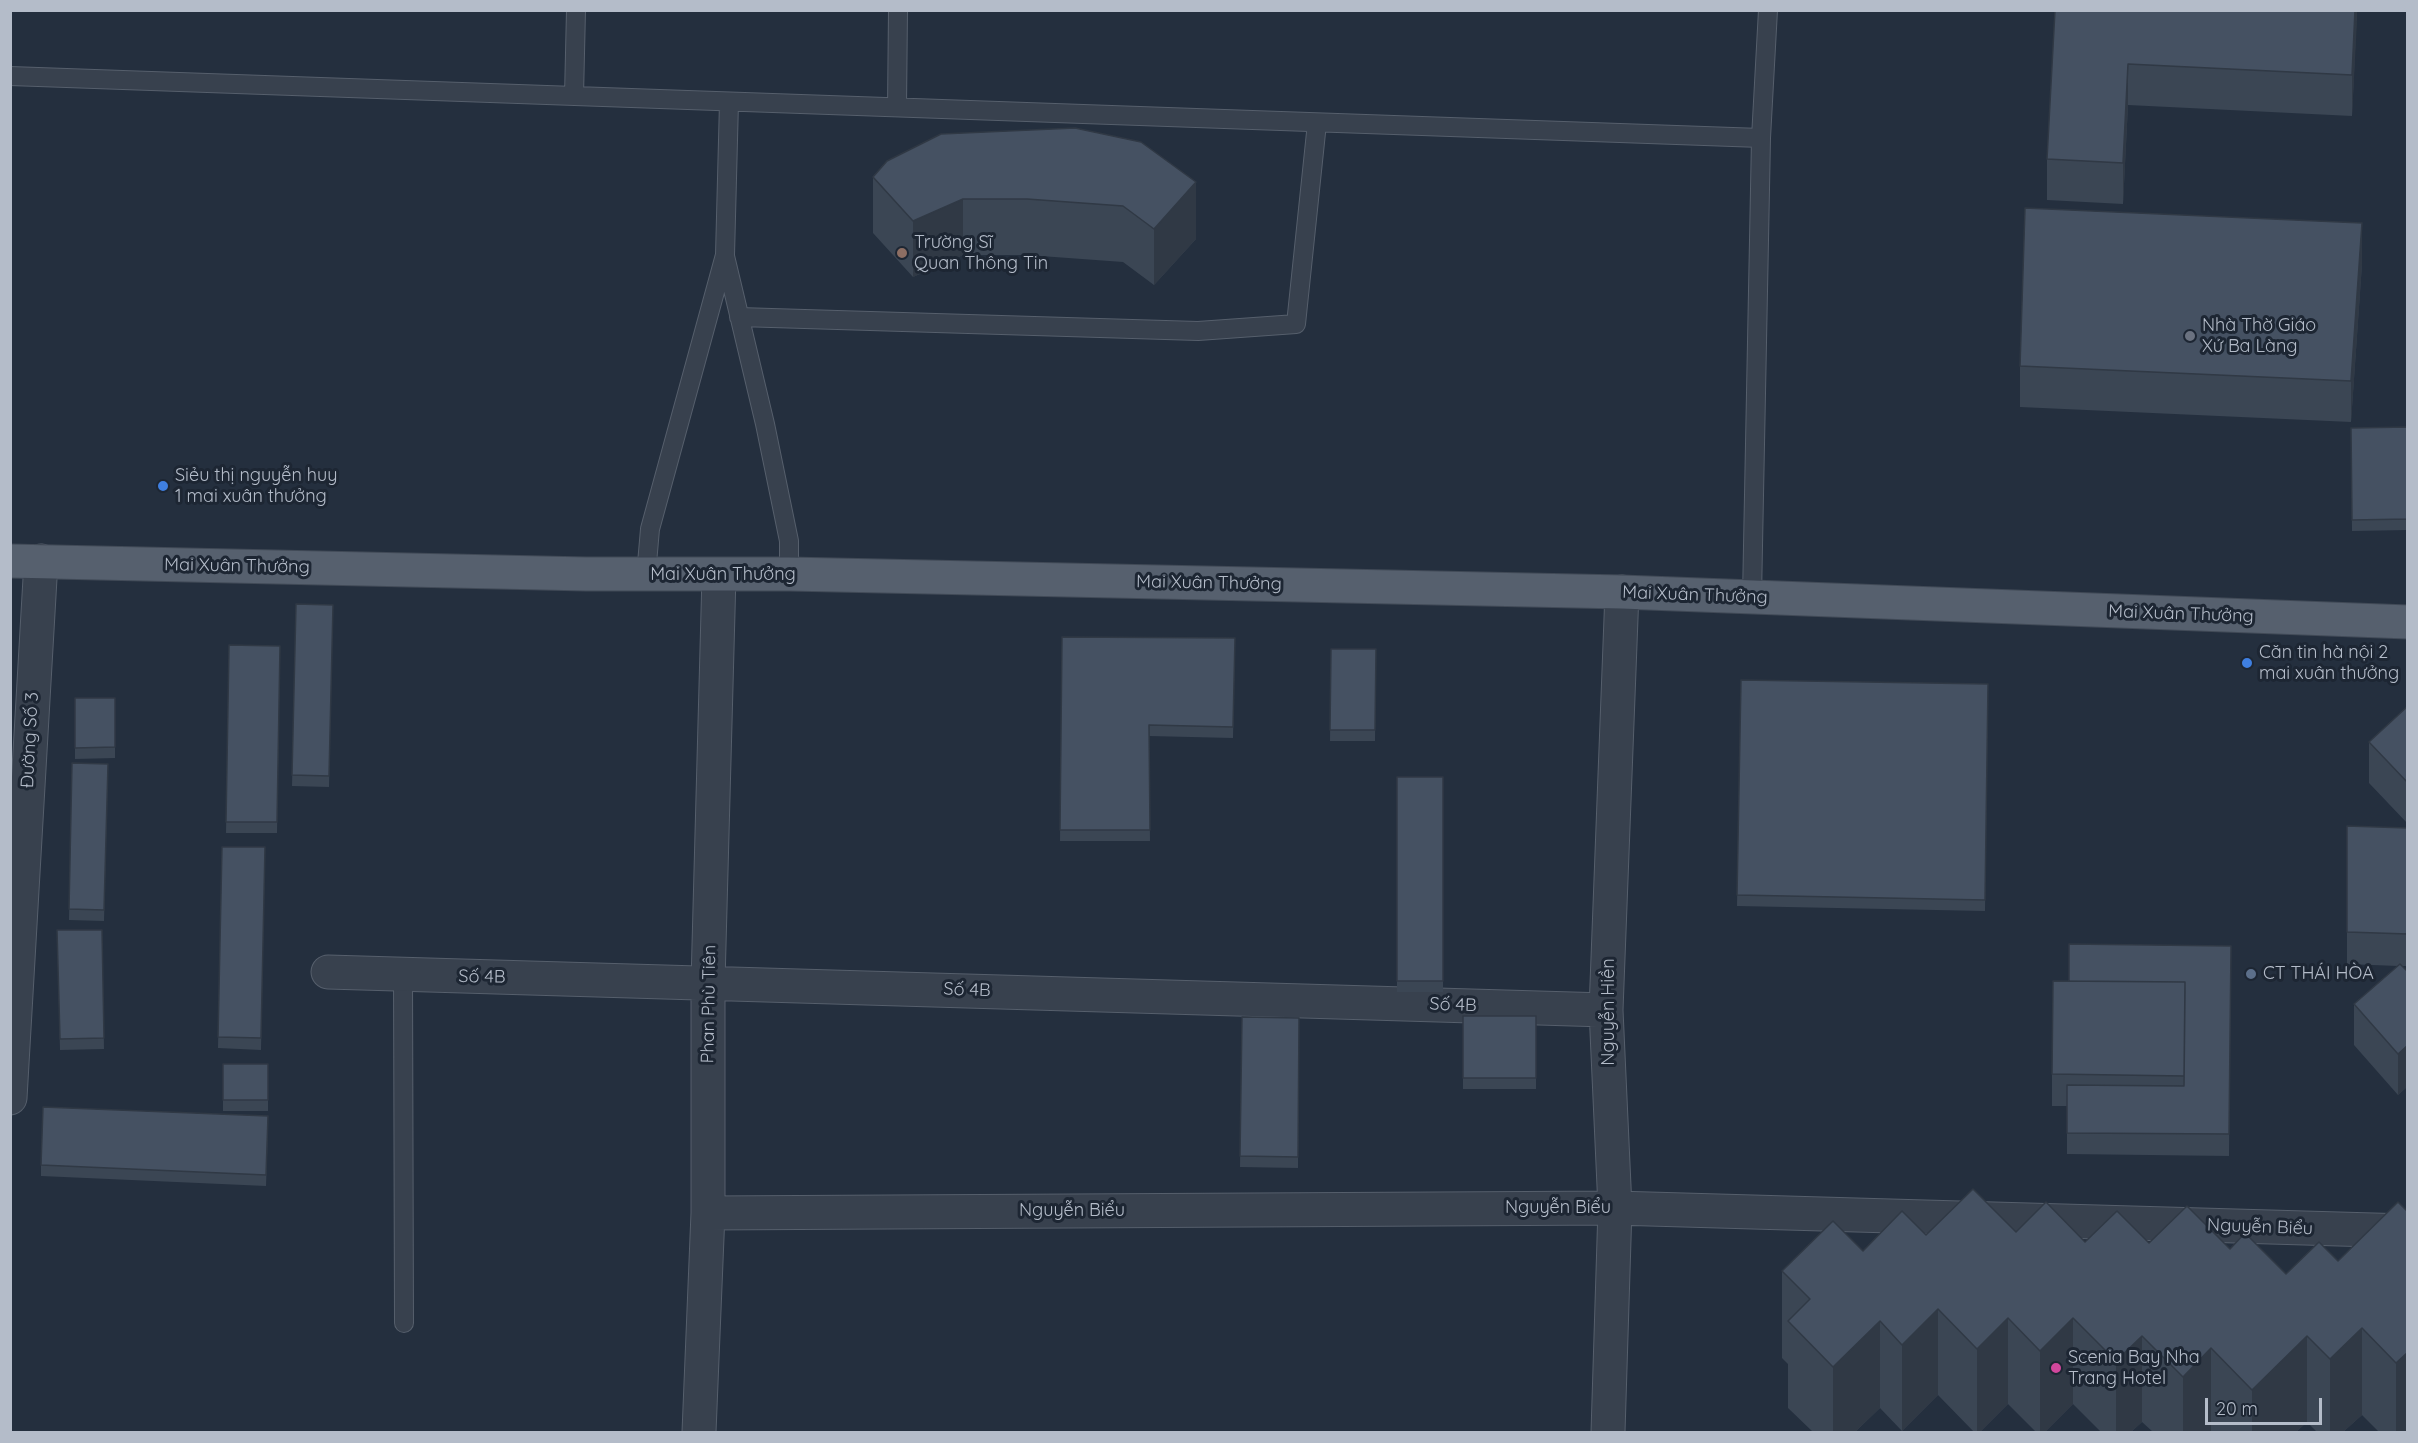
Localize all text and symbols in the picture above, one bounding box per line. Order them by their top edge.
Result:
place label: Trường Sĩ Quan Thông Tin [914,232,1048,274]
marker: Trường Sĩ Quan Thông Tin [895,246,909,260]
place label: Nhà Thờ Giáo Xứ Ba Làng [2202,315,2316,358]
marker: Nhà Thờ Giáo Xứ Ba Làng [2183,329,2197,343]
place label: Siẻu thị nguyễn huy 1 mai xuân thưởng [175,465,337,508]
marker: Siẻu thị nguyễn huy 1 mai xuân thưởng [156,479,170,493]
street label: Mai Xuân Thưởng [164,554,310,578]
street label: Mai Xuân Thưởng [650,564,796,586]
street label: Mai Xuân Thưởng [1136,571,1282,595]
street label: Mai Xuân Thưởng [1622,582,1768,608]
street label: Mai Xuân Thưởng [2108,601,2254,627]
place label: Căn tin hà nội 2 mai xuân thưởng [2259,642,2399,684]
marker: Căn tin hà nội 2 mai xuân thưởng [2240,656,2254,670]
street label: Đường Số 3 [17,692,43,788]
street label: Phan Phù Tiên [697,945,721,1063]
street label: Nguyễn Hiền [1598,958,1620,1066]
place label: CT THÁI HÒA [2263,963,2374,985]
street label: Số 4B [458,966,506,988]
marker: CT THÁI HÒA [2244,967,2258,981]
street label: Số 4B [943,978,991,1002]
street label: Số 4B [1429,993,1477,1017]
street label: Nguyễn Biểu [1505,1197,1611,1219]
street label: Nguyễn Biểu [1019,1200,1125,1222]
street label: Nguyễn Biểu [2207,1214,2313,1240]
place label: Scenia Bay Nha Trang Hotel [2068,1347,2200,1390]
marker: Scenia Bay Nha Trang Hotel [2049,1361,2063,1375]
scale bar [2208,1386,2325,1424]
text: 20 m [2216,1397,2258,1420]

